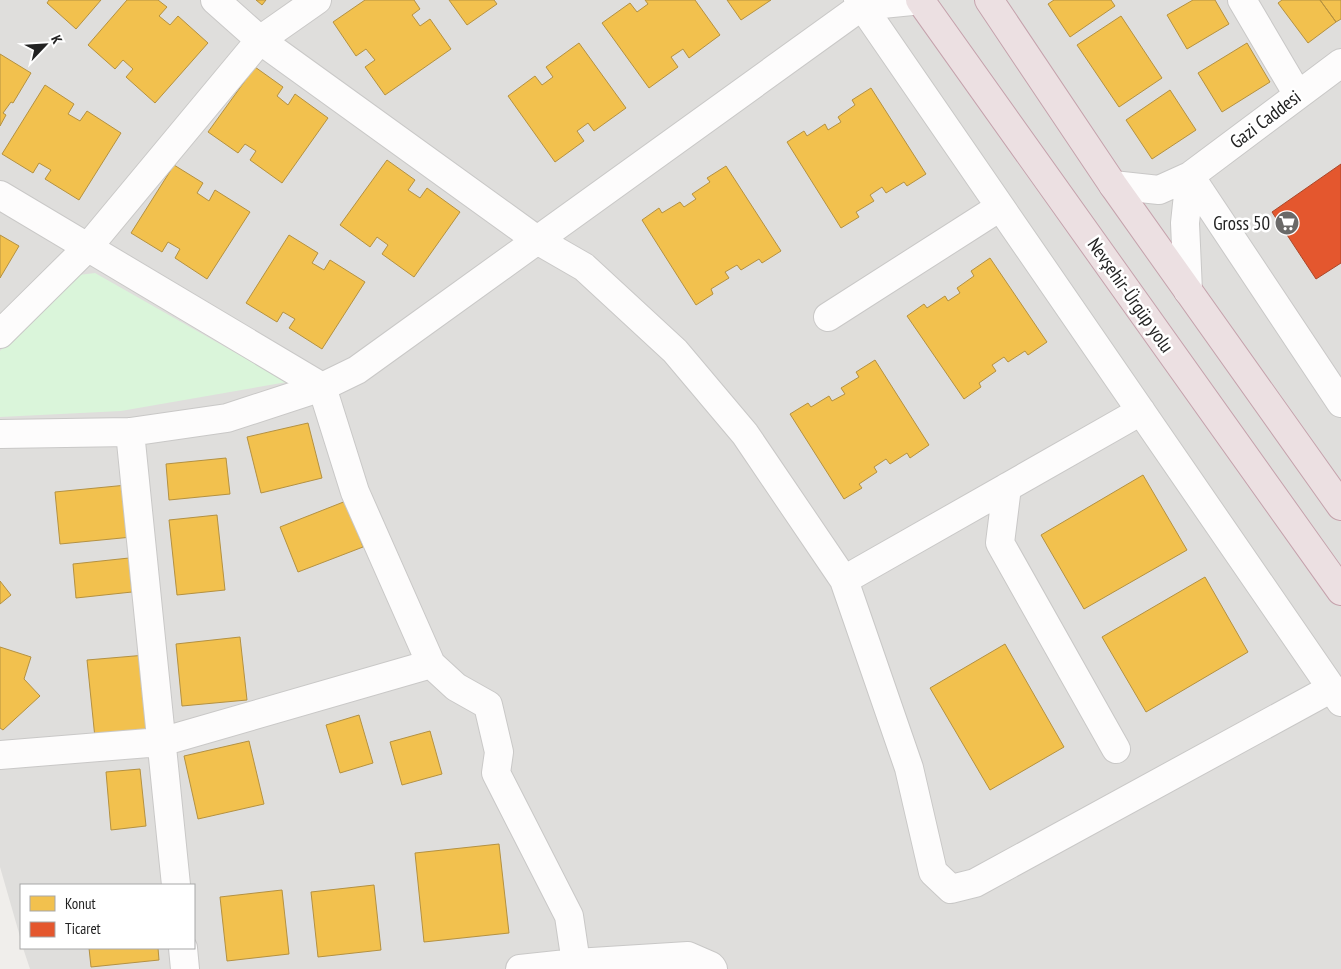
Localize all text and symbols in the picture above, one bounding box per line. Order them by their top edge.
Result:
north arrow [20,20,70,70]
text: K [47,32,67,47]
street label: Gazi Caddesi [1225,84,1305,154]
supermarket icon: Gross 50 [1274,210,1300,236]
place label: Gross 50 [1213,211,1270,235]
street label: Nevşehir-Ürgüp yolu [1083,233,1179,357]
legend [20,884,195,949]
text: Konut [65,894,96,913]
text: Ticaret [65,919,101,938]

